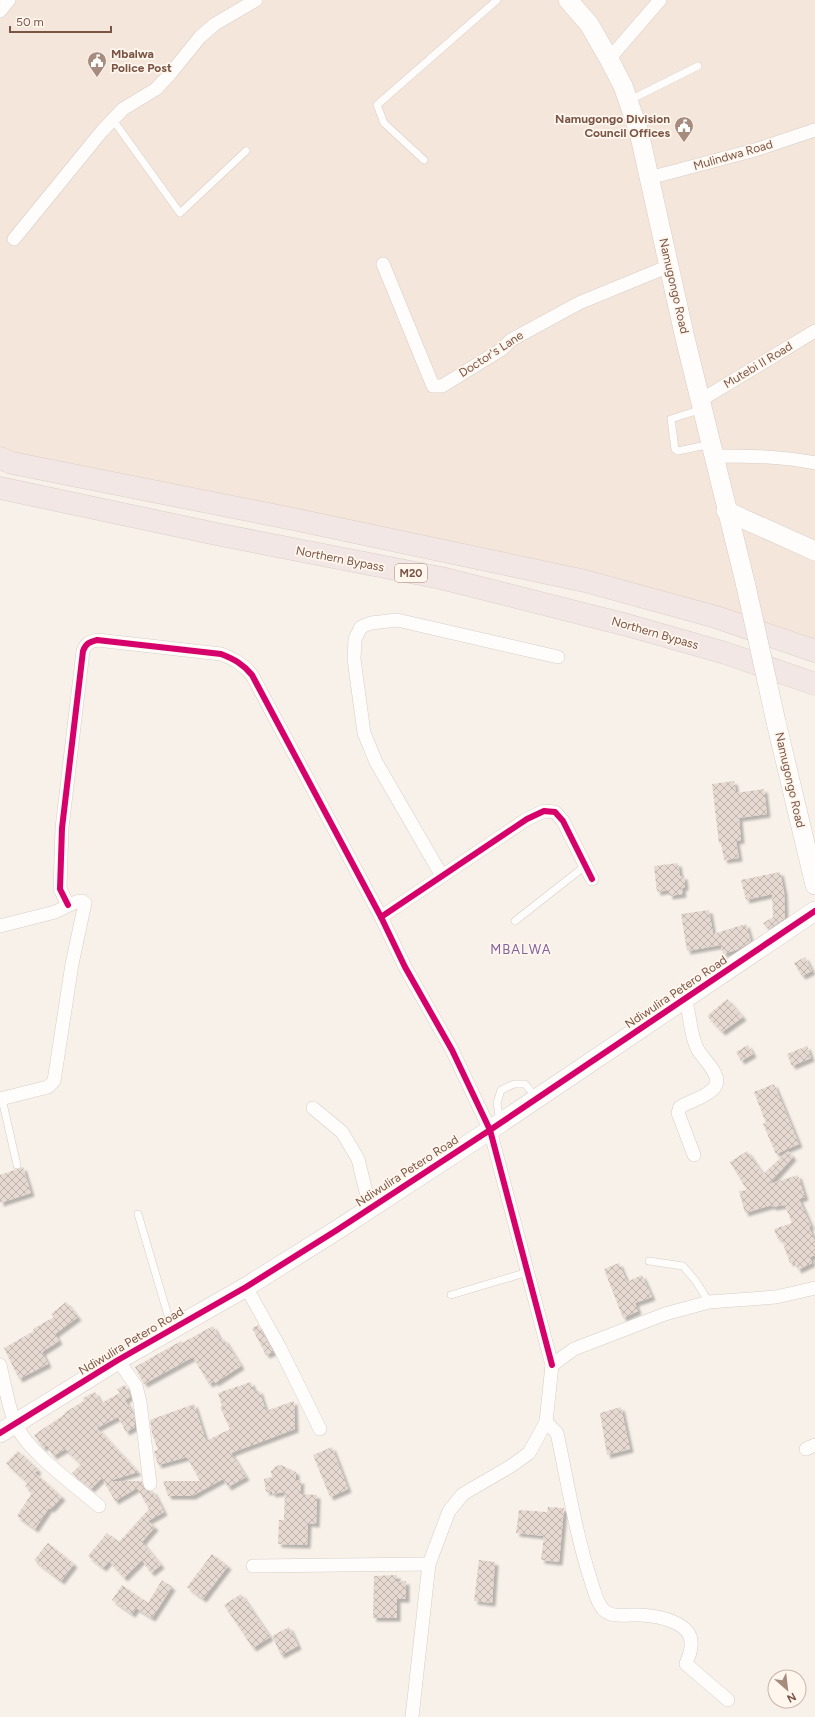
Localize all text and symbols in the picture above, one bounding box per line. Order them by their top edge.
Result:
scale bar [10,8,111,34]
text: 50 m [16,15,44,29]
place label: Mbalwa Police Post [111,47,172,75]
public building icon: Mbalwa Police Post [86,50,108,78]
place label: Namugongo Division Council Offices [555,112,670,140]
public building icon: Namugongo Division Council Offices [673,115,695,143]
street label: Mulindwa Road [692,137,774,173]
street label: Namugongo Road [656,237,692,335]
street label: Doctor's Lane [456,328,526,380]
street label: Mutebi II Road [721,339,795,391]
street label: Northern Bypass [295,544,386,575]
road number: M20 [395,564,427,582]
street label: Northern Bypass [610,614,701,652]
street label: Namugongo Road [772,731,808,829]
district label: MBALWA [490,942,552,957]
street label: Ndiwulira Petero Road [622,953,730,1031]
street label: Ndiwulira Petero Road [353,1132,461,1210]
street label: Ndiwulira Petero Road [76,1304,186,1378]
north arrow [767,1669,807,1709]
text: N [785,1690,798,1705]

